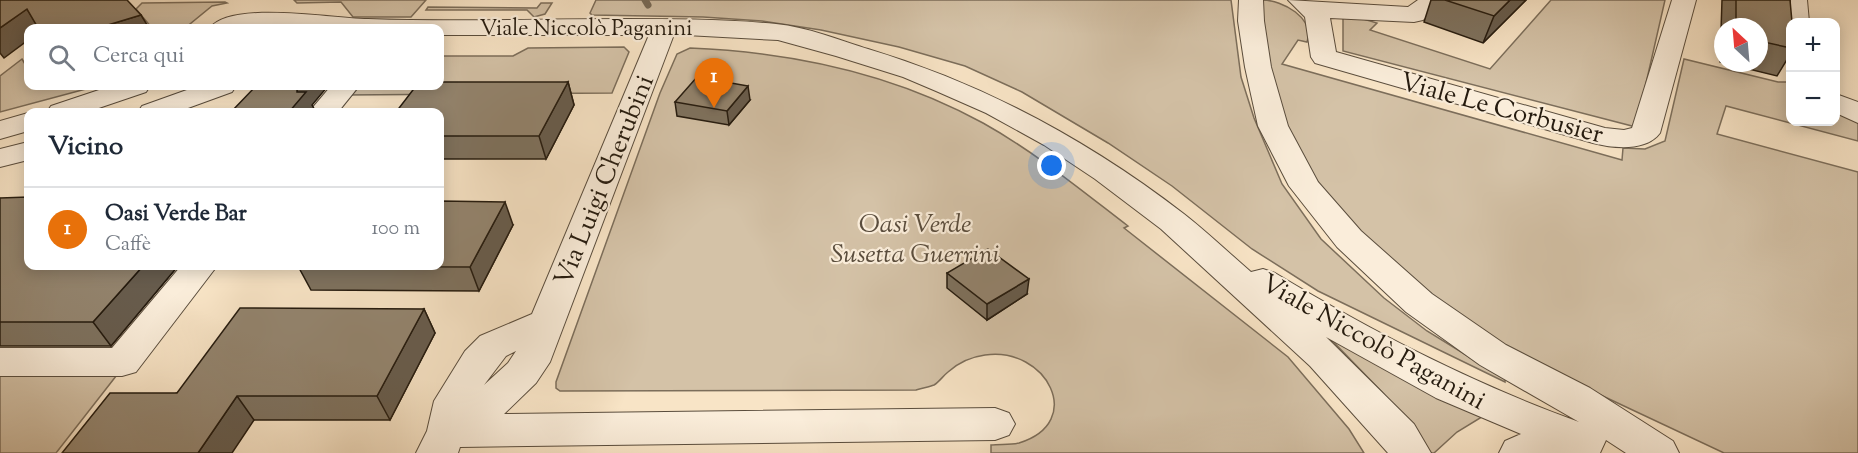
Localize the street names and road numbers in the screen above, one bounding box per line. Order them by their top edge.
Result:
street label: Viale Niccolò Paganini [479,14,693,46]
street label: Viale Le Corbusier [1395,64,1607,154]
street label: Via Luigi Cherubini [546,70,665,292]
street label: Viale Niccolò Paganini [1254,266,1492,420]

